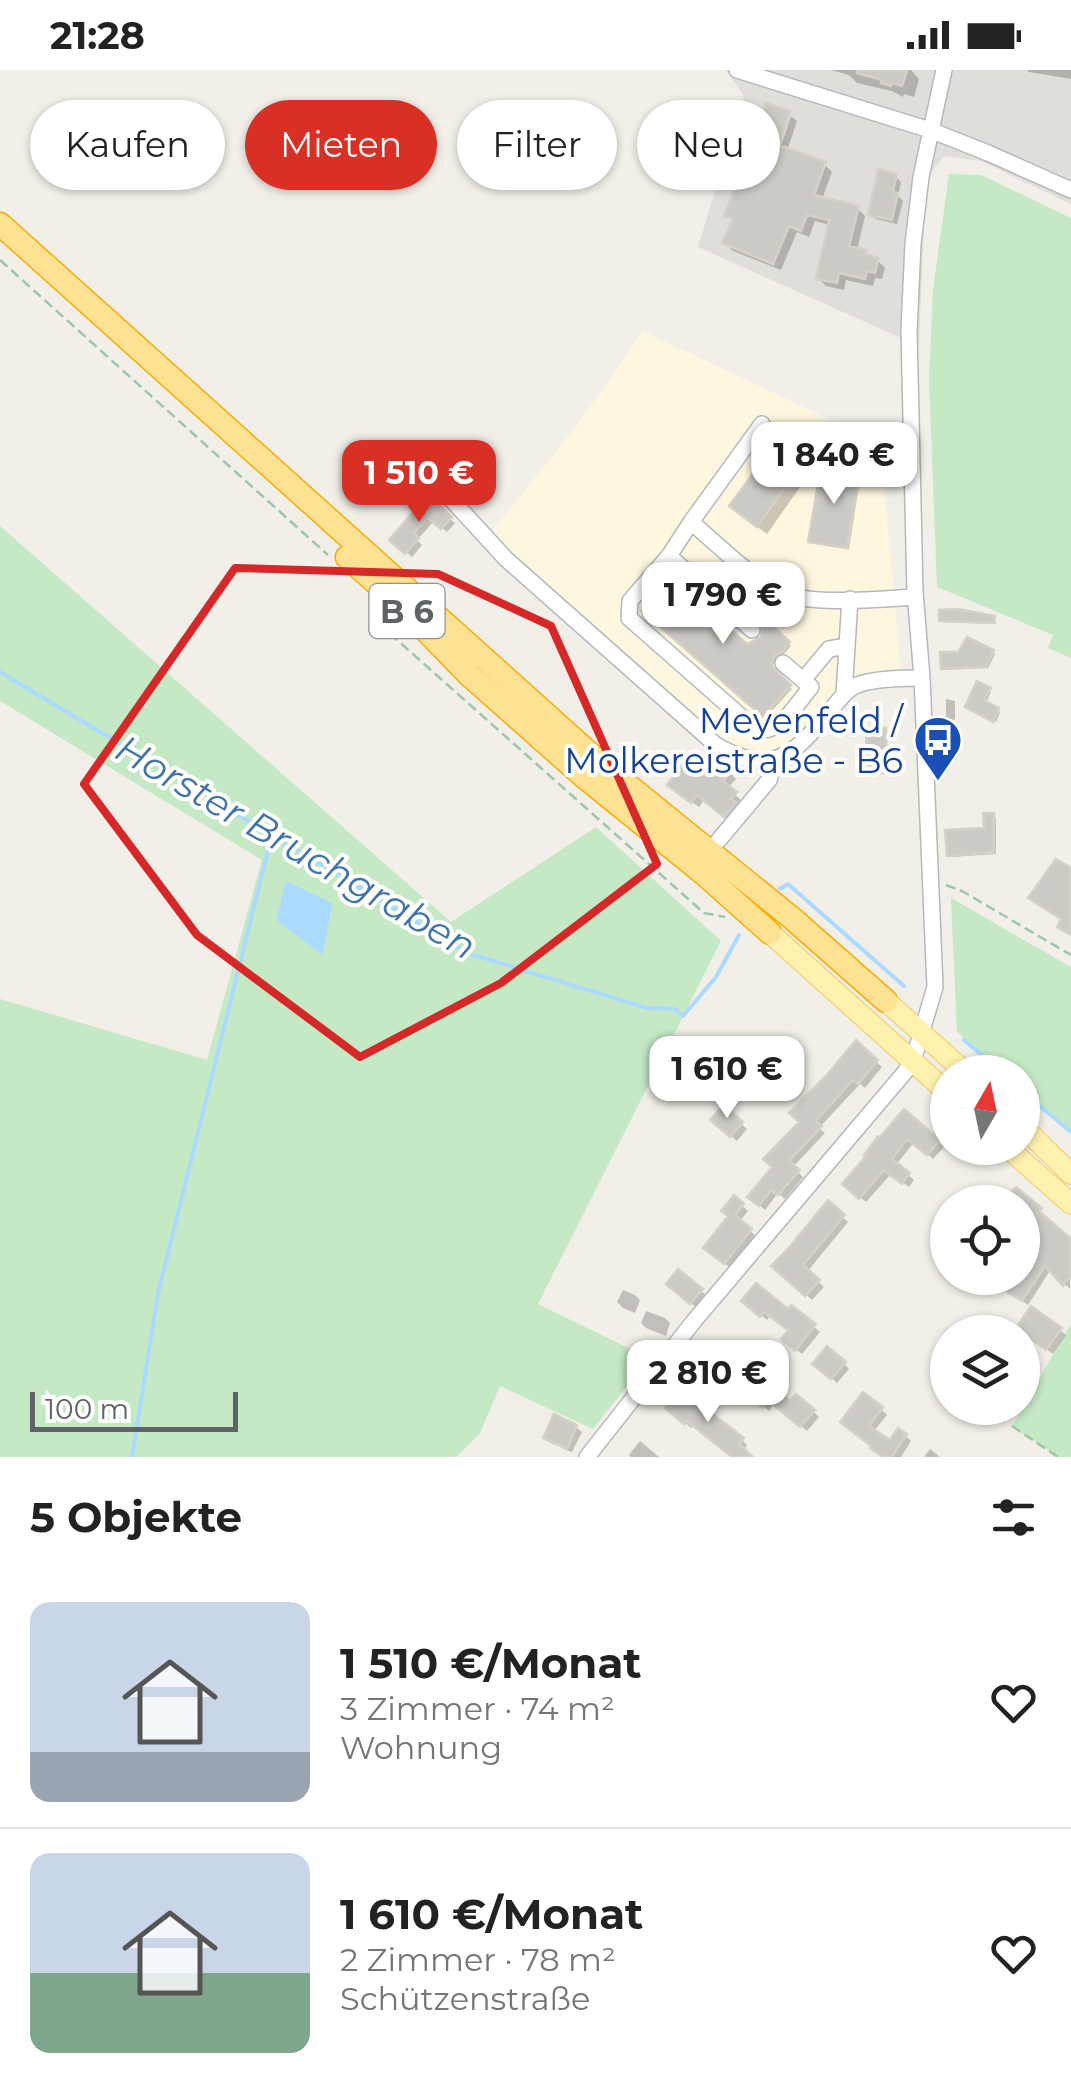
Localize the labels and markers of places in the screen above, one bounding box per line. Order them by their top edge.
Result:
pin: 1 840 € [742,422,926,507]
pin: 1 510 € [327,440,511,525]
pin: 1 790 € [631,562,815,647]
place label: Meyenfeld / Molkereistraße - B6 [564,699,904,782]
bus stop icon: Meyenfeld / Molkereistraße - B6 [912,714,964,782]
pin: 1 610 € [635,1036,819,1121]
pin: 2 810 € [616,1340,800,1425]

